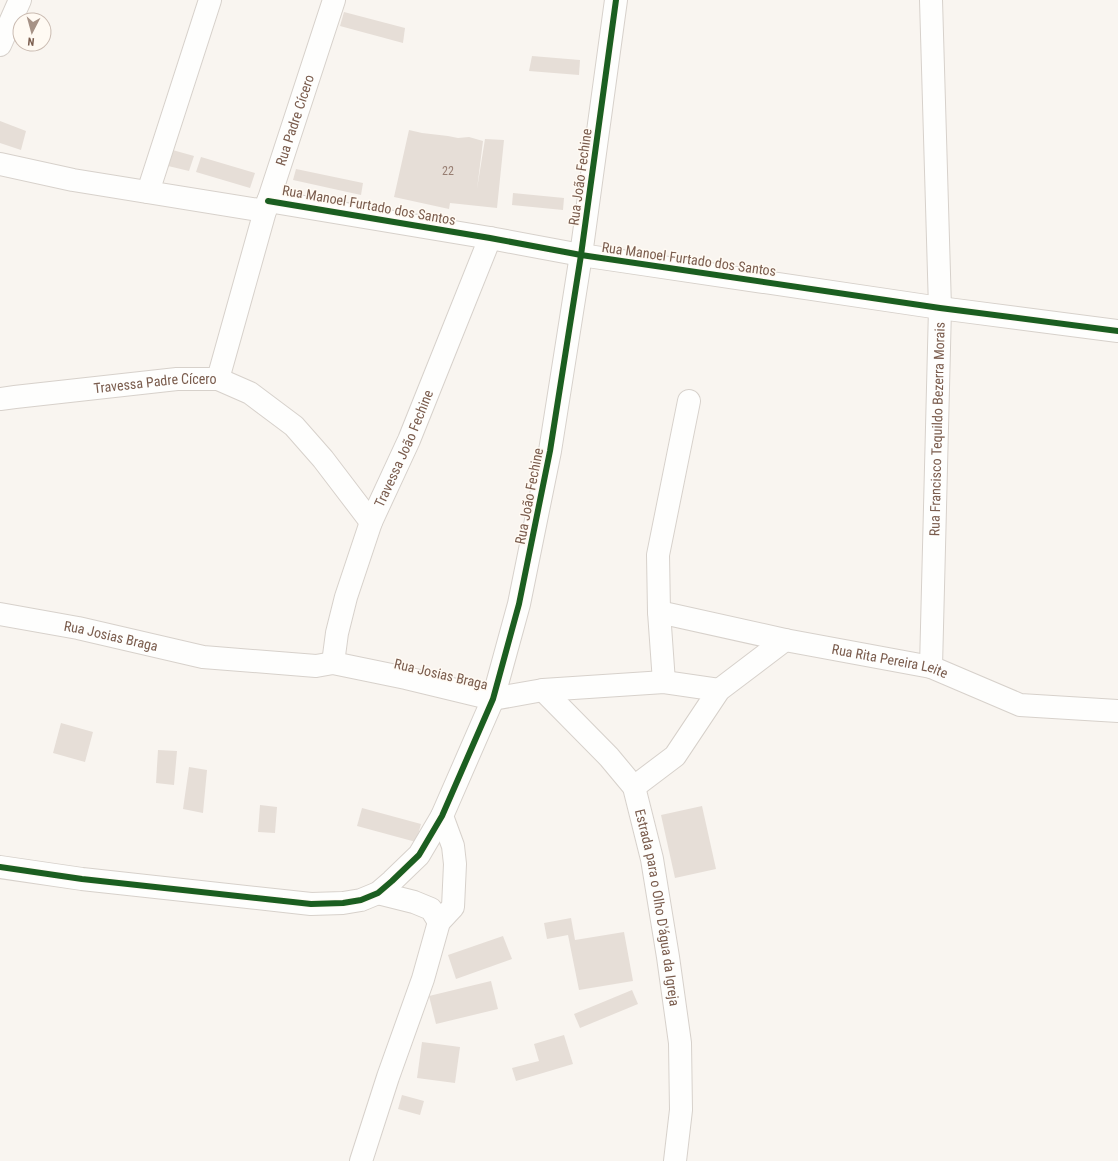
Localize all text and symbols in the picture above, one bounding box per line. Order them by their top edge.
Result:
north arrow [12,12,52,52]
text: N [27,35,35,48]
street label: Rua Padre Cícero [272,73,317,168]
street label: Rua João Fechine [565,127,595,227]
house number: 22 [442,164,454,178]
street label: Rua Manoel Furtado dos Santos [281,182,457,228]
street label: Rua Manoel Furtado dos Santos [601,239,777,279]
street label: Rua Francisco Tequildo Bezerra Morais [926,322,948,536]
street label: Travessa Padre Cícero [93,371,217,396]
street label: Travessa João Fechine [371,387,436,510]
street label: Rua João Fechine [512,446,546,546]
street label: Rua Josias Braga [63,618,159,654]
street label: Rua Rita Pereira Leite [831,641,951,681]
street label: Rua Josias Braga [393,655,489,693]
street label: Estrada para o Olho D'água da Igreja [632,807,683,1007]

